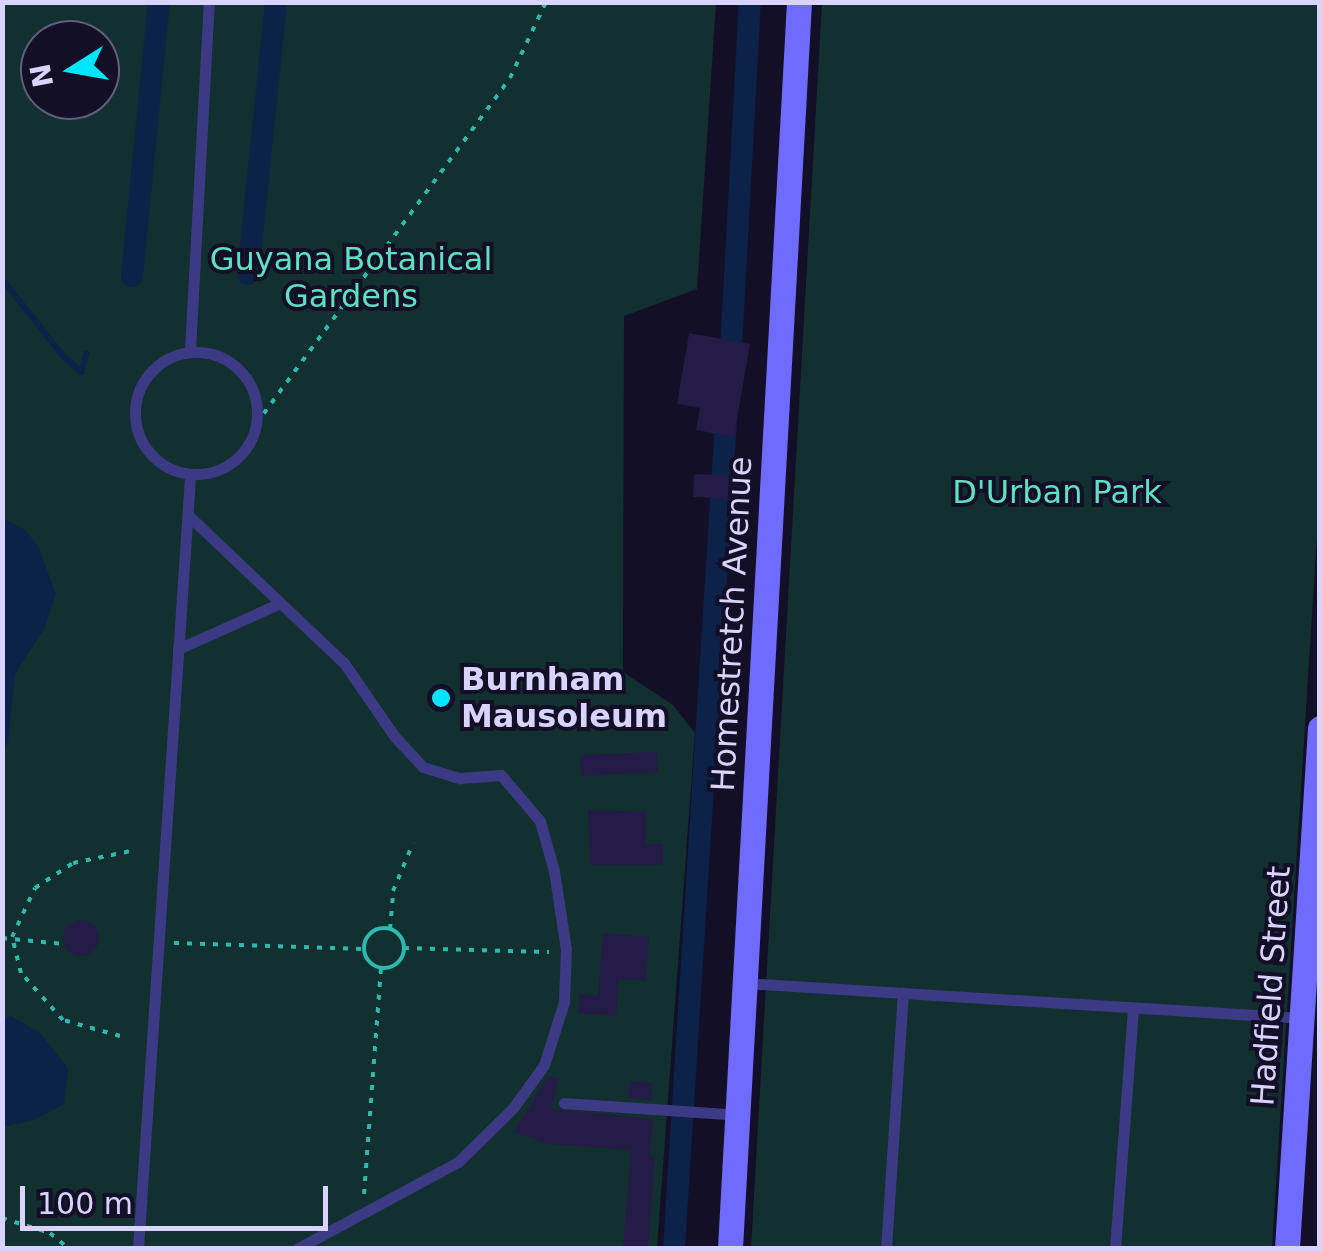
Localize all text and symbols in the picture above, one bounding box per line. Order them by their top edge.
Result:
north arrow [20,20,120,120]
text: N [24,61,60,90]
park label: Guyana Botanical Gardens [210,241,492,316]
street label: Homestretch Avenue [704,456,760,792]
park label: D'Urban Park [952,473,1162,511]
place label: Burnham Mausoleum [461,661,667,736]
marker: Burnham Mausoleum [430,687,452,709]
street label: Hadfield Street [1243,865,1299,1107]
scale bar [25,1166,332,1228]
text: 100 m [37,1186,133,1221]

